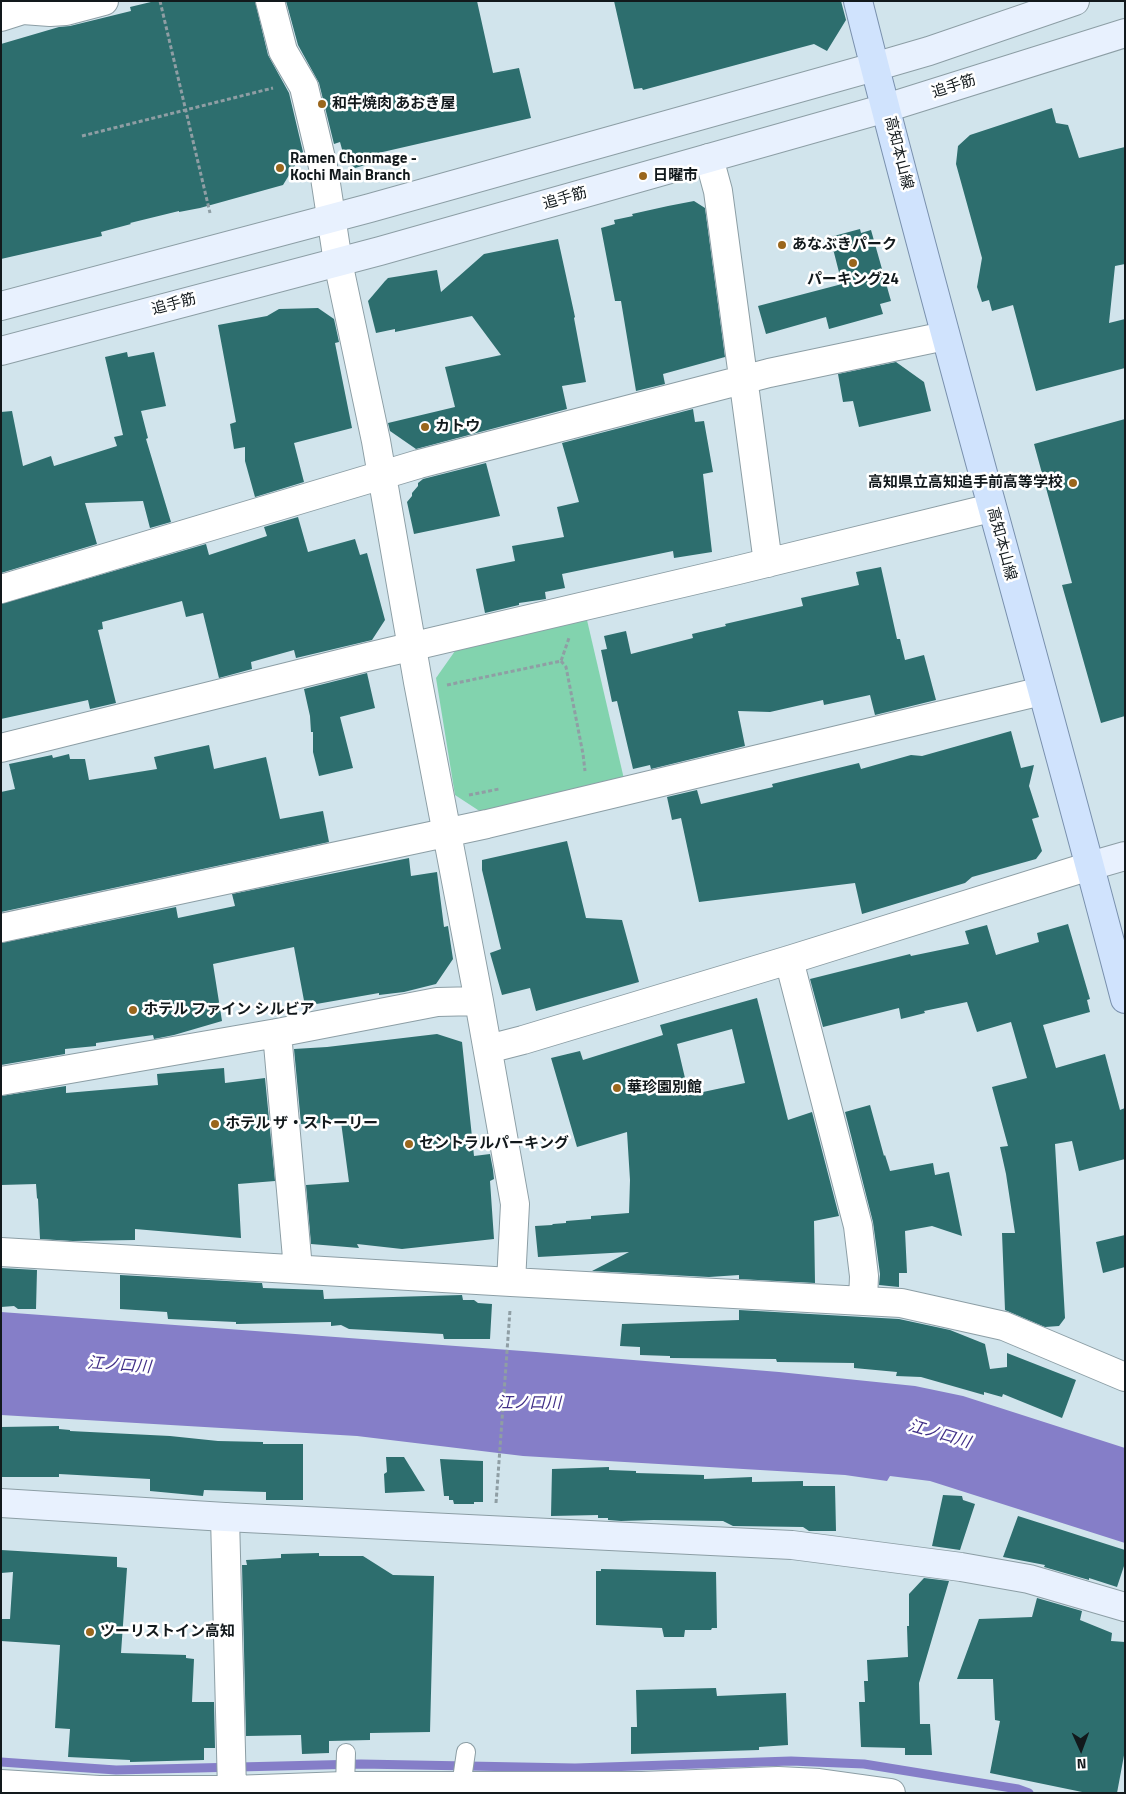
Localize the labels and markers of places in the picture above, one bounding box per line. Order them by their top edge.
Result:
place label: 和牛焼肉 あおき屋 [332,95,455,113]
marker: 和牛焼肉 あおき屋 [316,98,328,110]
place label: Ramen Chonmage - Kochi Main Branch [290,150,417,185]
marker: Ramen Chonmage - Kochi Main Branch [274,162,286,174]
place label: 日曜市 [653,167,698,185]
marker: 日曜市 [637,170,649,182]
place label: あなぶきパーク [792,236,897,254]
marker: あなぶきパーク [776,239,788,251]
marker: パーキング24 [847,257,859,269]
place label: パーキング24 [807,271,899,289]
place label: カトウ [435,418,480,436]
marker: カトウ [419,421,431,433]
place label: 高知県立高知追手前高等学校 [868,474,1063,492]
marker: 高知県立高知追手前高等学校 [1067,477,1079,489]
place label: ホテル ファイン シルビア [143,1001,315,1019]
marker: ホテル ファイン シルビア [127,1004,139,1016]
place label: 華珍園別館 [627,1079,702,1097]
marker: 華珍園別館 [611,1082,623,1094]
place label: ホテル ザ・ストーリー [225,1115,378,1133]
marker: ホテル ザ・ストーリー [209,1118,221,1130]
place label: セントラルパーキング [419,1135,569,1153]
marker: セントラルパーキング [403,1138,415,1150]
place label: ツーリストイン高知 [100,1623,235,1641]
marker: ツーリストイン高知 [84,1626,96,1638]

